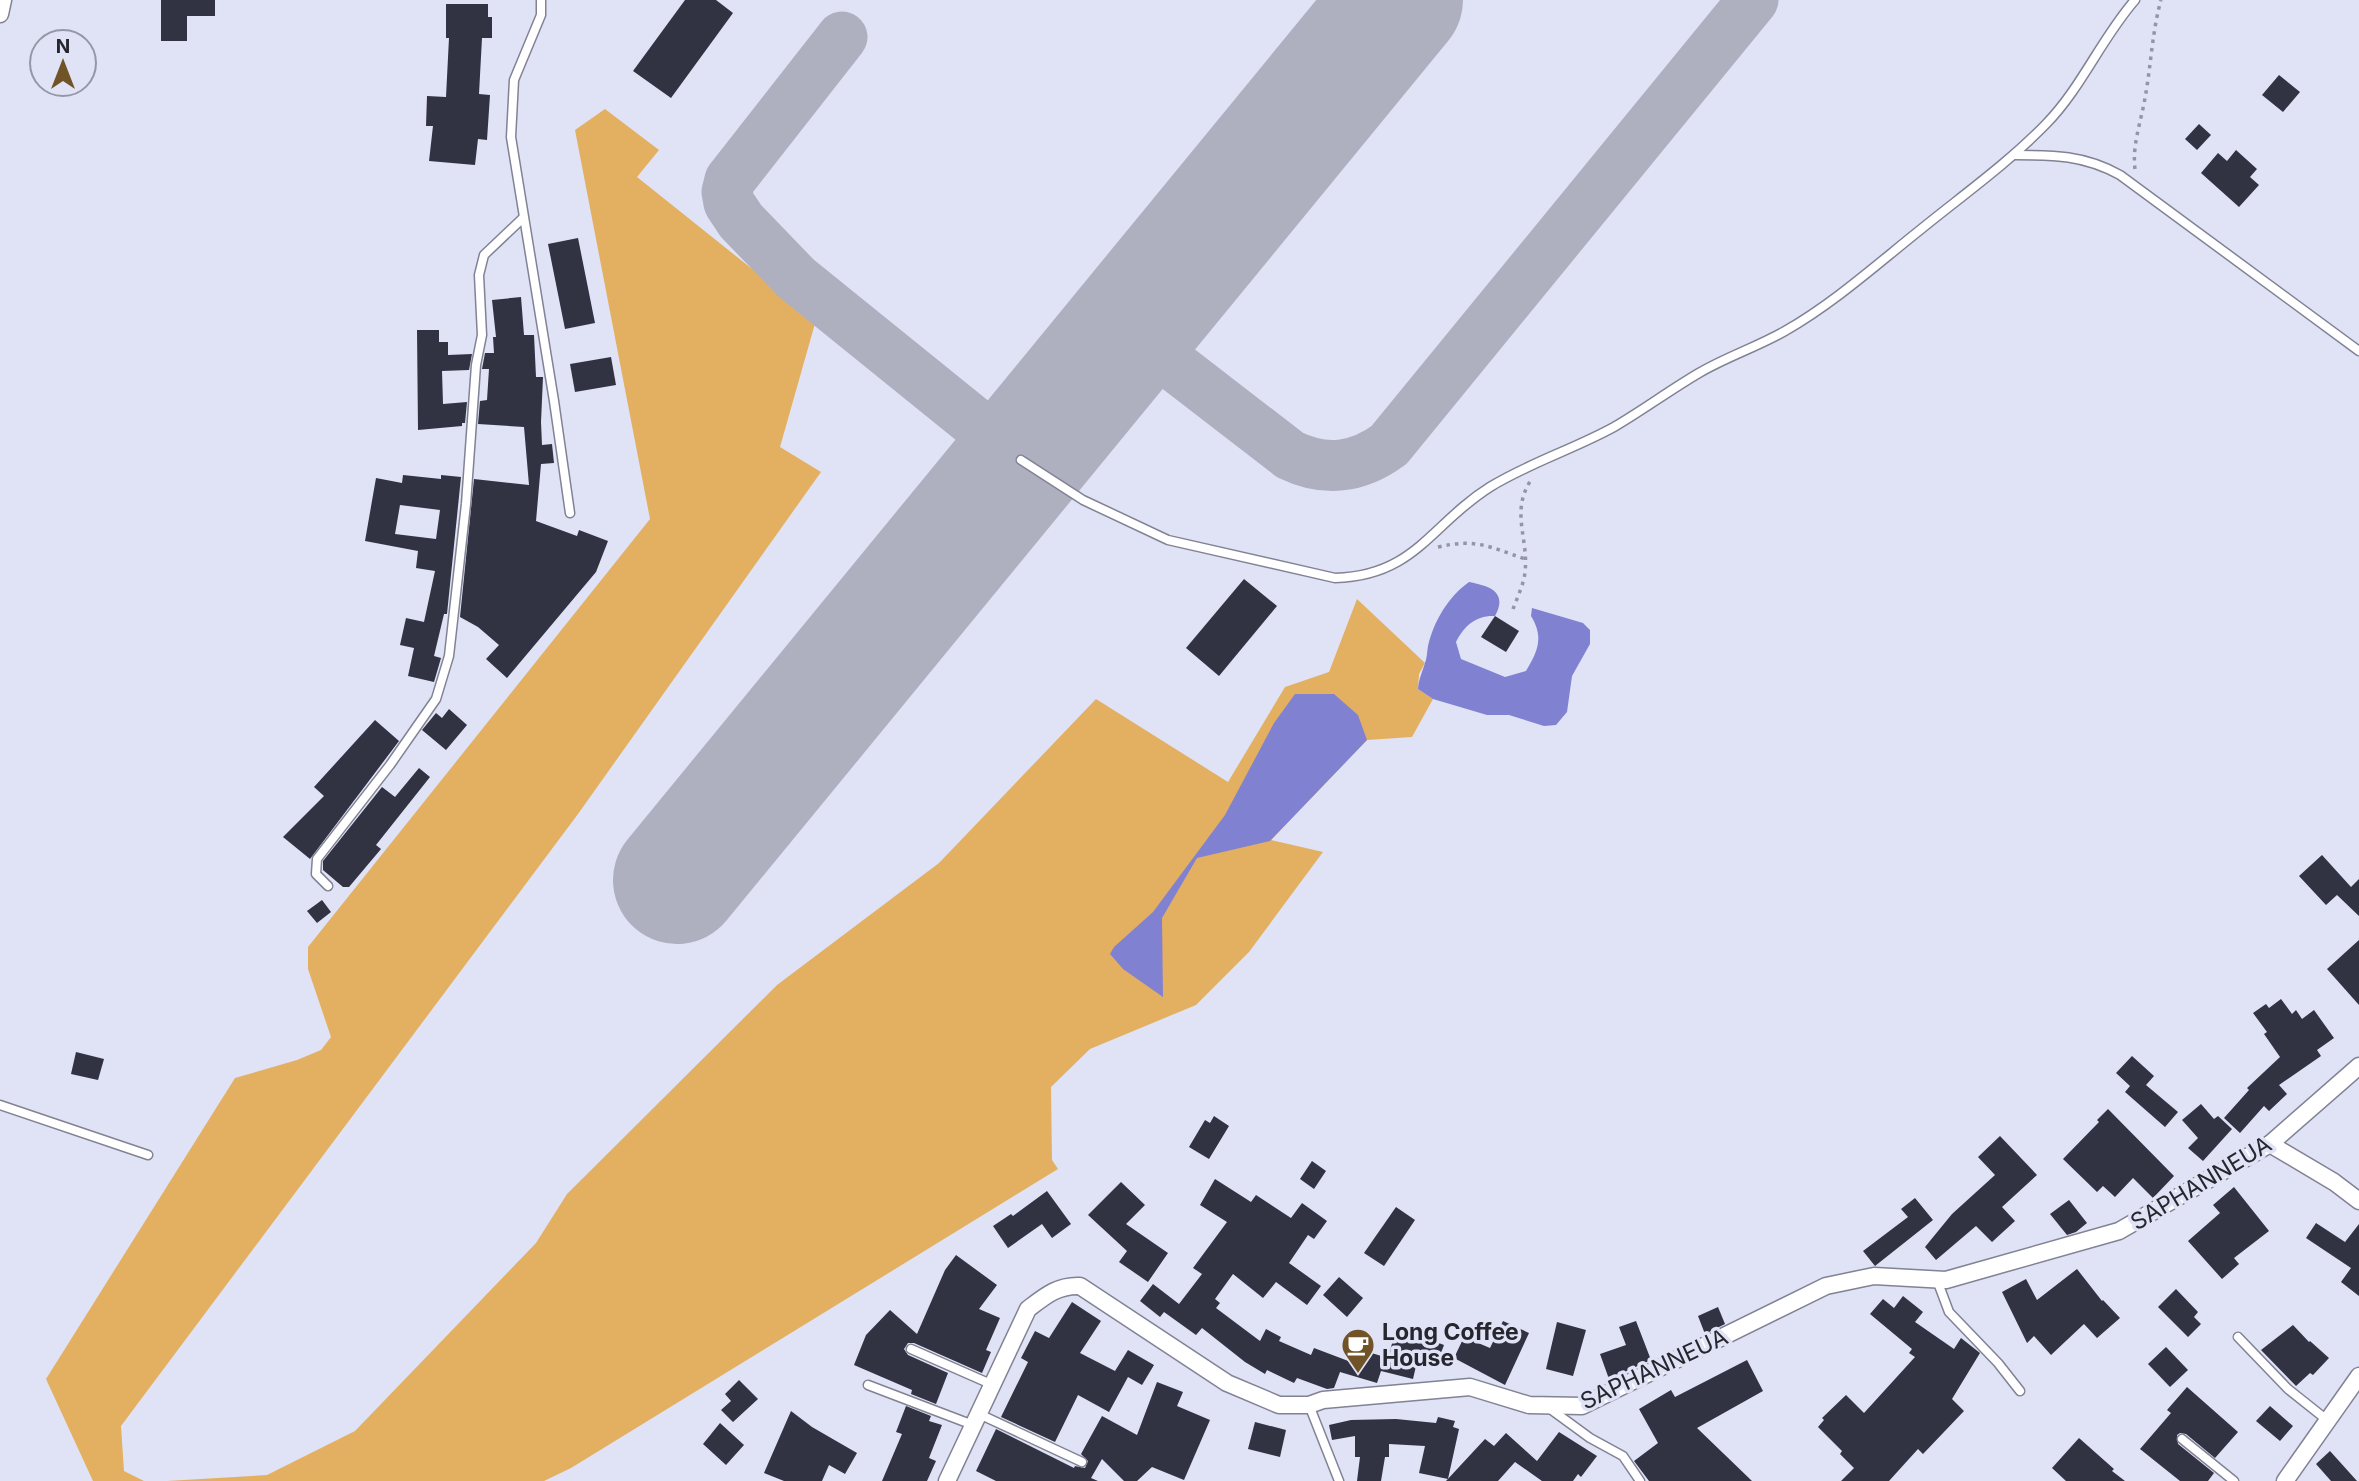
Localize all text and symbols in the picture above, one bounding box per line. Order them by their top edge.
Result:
north arrow [28,28,98,98]
text: N [56,35,70,58]
street label: SAPHANNEUA [2126,1130,2277,1236]
place label: Long Coffee House [1382,1318,1519,1372]
street label: SAPHANNEUA [1576,1323,1732,1415]
cafe icon: Long Coffee House [1339,1326,1377,1375]

